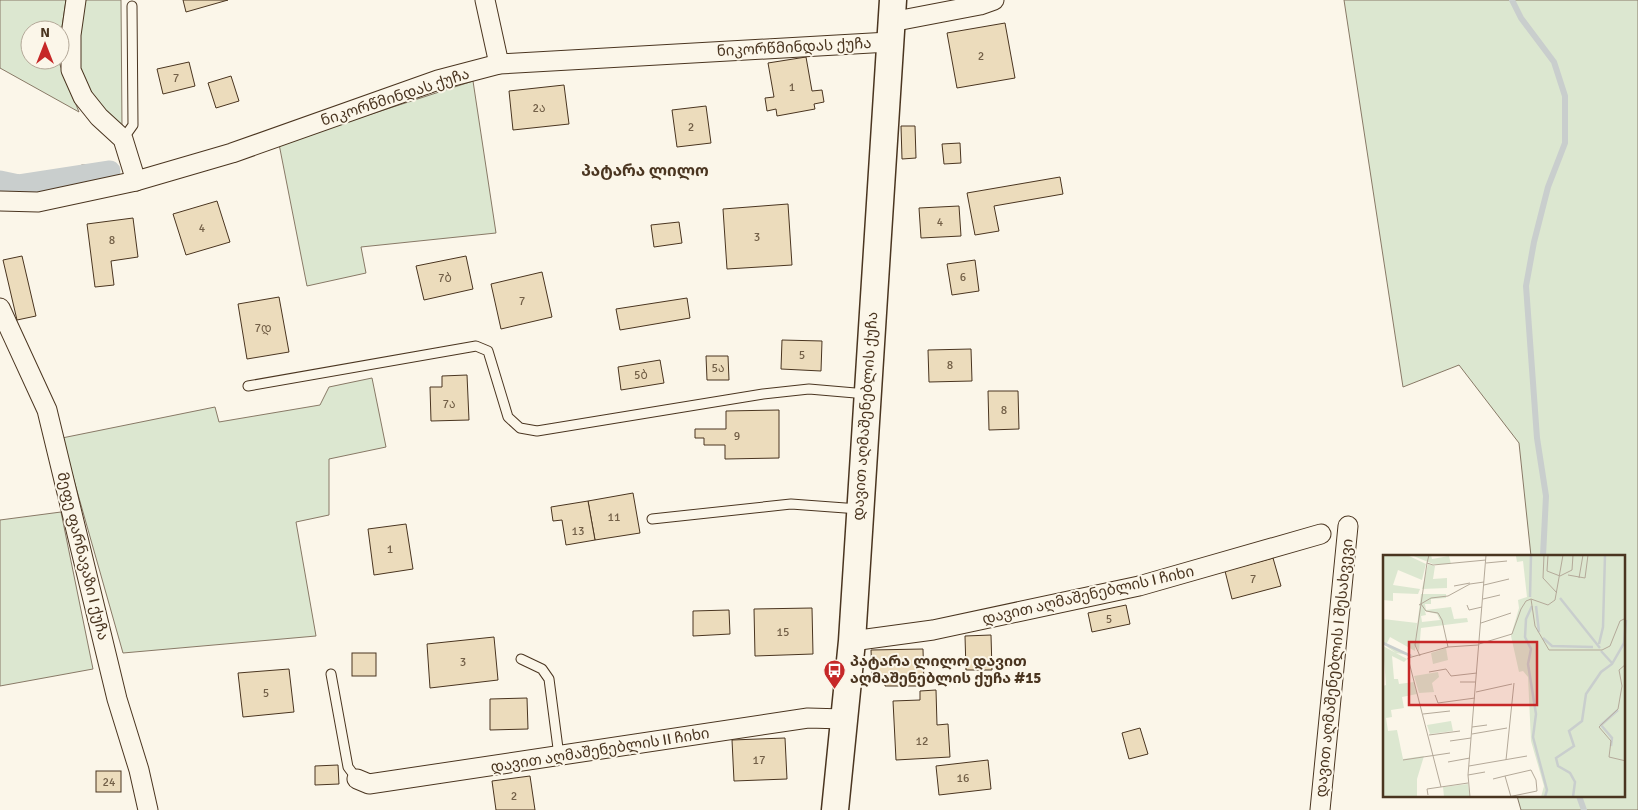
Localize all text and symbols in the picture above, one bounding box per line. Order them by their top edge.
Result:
north arrow [20,20,70,70]
text: N [40,24,50,41]
street label: ნიკორწმინდას ქუჩა [716,34,872,60]
house number: 2 [978,49,984,64]
street label: ნიკორწმინდას ქუჩა [319,64,471,130]
house number: 7 [173,71,179,86]
house number: 1 [789,80,795,95]
house number: 2ა [532,101,546,116]
house number: 2 [688,120,694,135]
district label: პატარა ლილო [581,161,709,181]
house number: 4 [937,215,944,230]
house number: 4 [199,221,206,236]
house number: 3 [754,230,760,245]
house number: 8 [109,233,115,248]
house number: 6 [960,270,966,285]
house number: 7ბ [438,271,452,286]
house number: 7 [519,294,525,309]
street label: დავით აღმაშენებლის ქუჩა [849,311,881,521]
house number: 7დ [254,321,272,336]
house number: 5 [799,348,805,363]
house number: 8 [947,358,953,373]
house number: 5ა [711,361,725,376]
house number: 5ბ [634,368,648,383]
house number: 7ა [442,397,456,412]
house number: 8 [1001,403,1007,418]
house number: 9 [734,429,740,444]
street label: მეფე ფარნავაზი I ქუჩა [53,470,113,642]
house number: 11 [608,510,620,525]
house number: 13 [572,524,584,539]
street label: დავით აღმაშენებლის I შესახვევი [1311,538,1357,798]
house number: 1 [387,542,393,557]
inset map [1383,555,1626,798]
street label: დავით აღმაშენებლის I ჩიხი [980,562,1196,628]
house number: 7 [1250,572,1256,587]
house number: 5 [1106,612,1112,627]
house number: 15 [777,625,789,640]
place label: პატარა ლილო დავით აღმაშენებლის ქუჩა #15 [850,652,1041,687]
house number: 3 [460,655,466,670]
bus stop icon: პატარა ლილო დავით აღმაშენებლის ქუჩა #15 [822,658,846,689]
house number: 5 [263,686,269,701]
street label: დავით აღმაშენებლის II ჩიხი [489,724,711,776]
house number: 12 [916,734,928,749]
house number: 17 [753,753,765,768]
house number: 16 [957,771,969,786]
house number: 24 [103,775,116,790]
house number: 2 [511,789,517,804]

